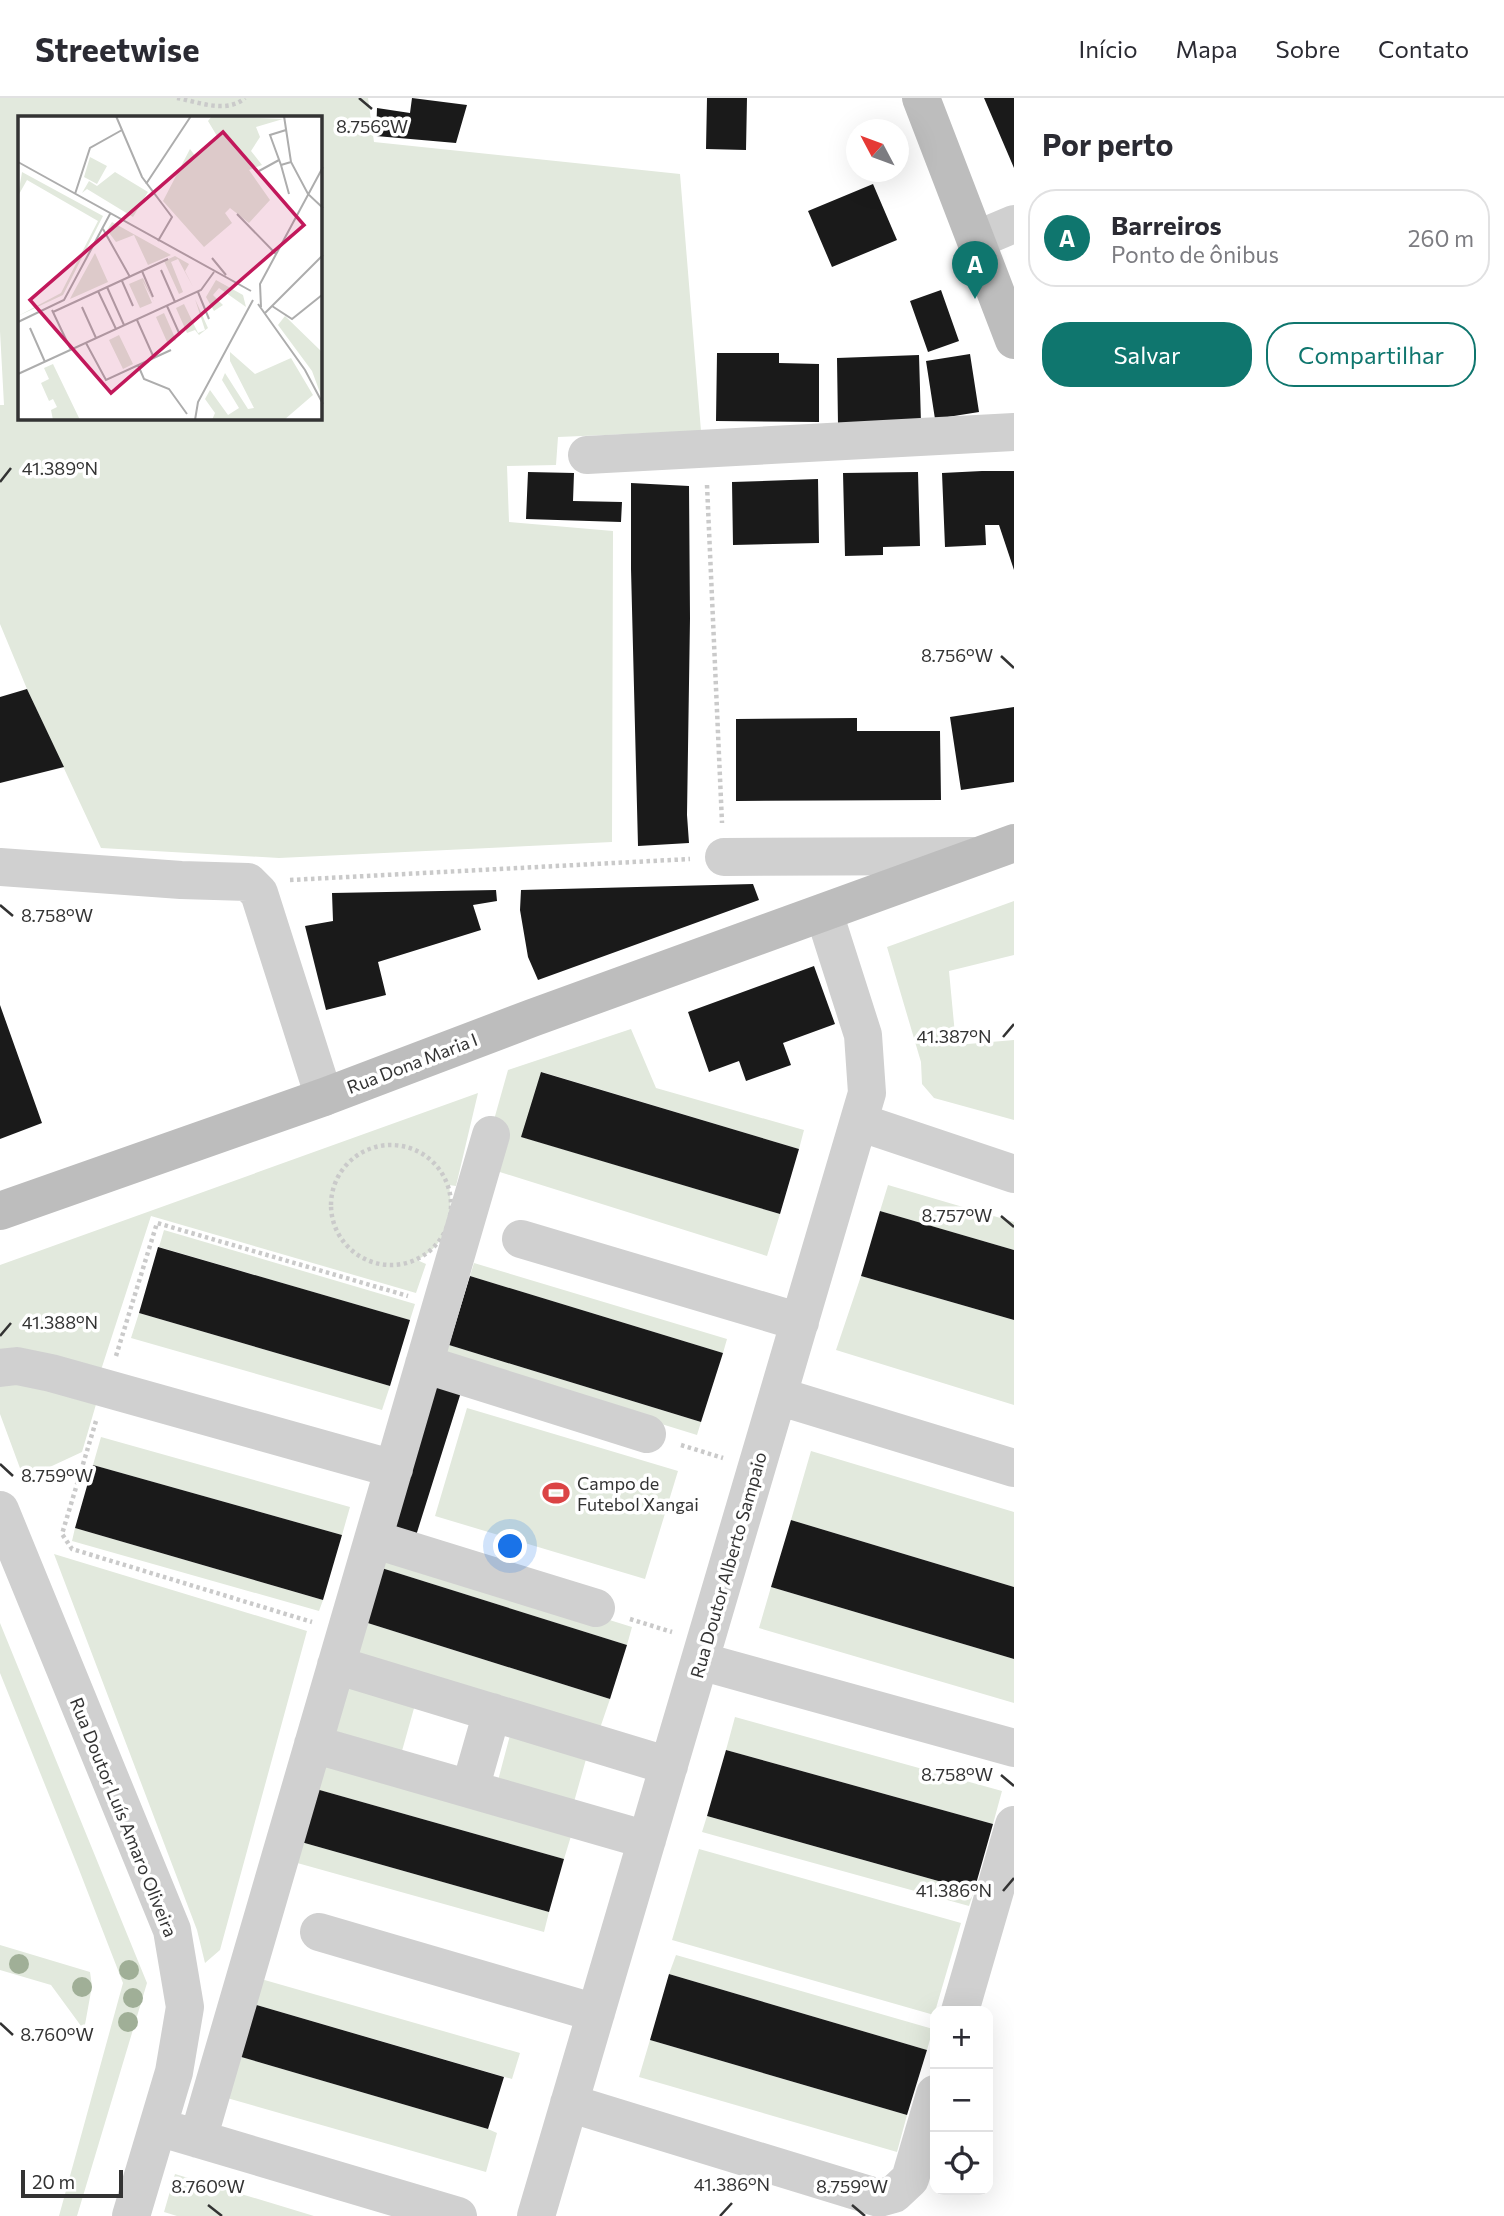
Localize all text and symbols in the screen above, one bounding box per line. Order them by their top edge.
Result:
text: Streetwise [35,28,200,69]
text: Início [1079,34,1138,63]
text: Mapa [1176,34,1238,63]
text: Sobre [1276,34,1340,63]
text: Contato [1378,34,1469,63]
text: 8.756°W [336,115,408,137]
inset map [18,116,322,420]
north arrow [846,119,909,182]
text: Por perto [1042,125,1174,162]
text: Barreiros [1111,209,1222,240]
text: A [1059,224,1075,252]
text: 260 m [1408,224,1474,252]
text: Ponto de ônibus [1111,240,1279,268]
pin: A [952,241,998,299]
button: Salvar [1042,322,1252,387]
button: Compartilhar [1266,322,1476,387]
text: 41.389°N [22,457,98,479]
text: 8.756°W [921,644,993,666]
text: 8.758°W [21,904,93,926]
text: 41.387°N [916,1025,992,1047]
street label: Rua Dona Maria I [344,1028,480,1098]
text: 8.757°W [922,1204,992,1226]
text: 41.388°N [22,1311,98,1333]
street label: Rua Doutor Alberto Sampaio [685,1449,771,1681]
text: 8.759°W [21,1464,93,1486]
place label: Campo de Futebol Xangai [577,1472,699,1515]
sports icon: Campo de Futebol Xangai [541,1478,571,1508]
your location [493,1529,527,1563]
street label: Rua Doutor Luís Amaro Oliveira [66,1694,182,1940]
text: 8.758°W [921,1763,993,1785]
text: 41.386°N [916,1879,992,1901]
map controls [930,2006,993,2195]
button: + [930,2006,993,2069]
text: 8.760°W [20,2023,94,2045]
button: − [930,2069,993,2132]
button: locate [930,2132,993,2195]
scale bar [21,2167,122,2199]
text: 20 m [32,2170,75,2193]
text: 41.386°N [694,2173,770,2195]
text: 8.760°W [171,2175,245,2197]
text: 8.759°W [816,2175,888,2197]

